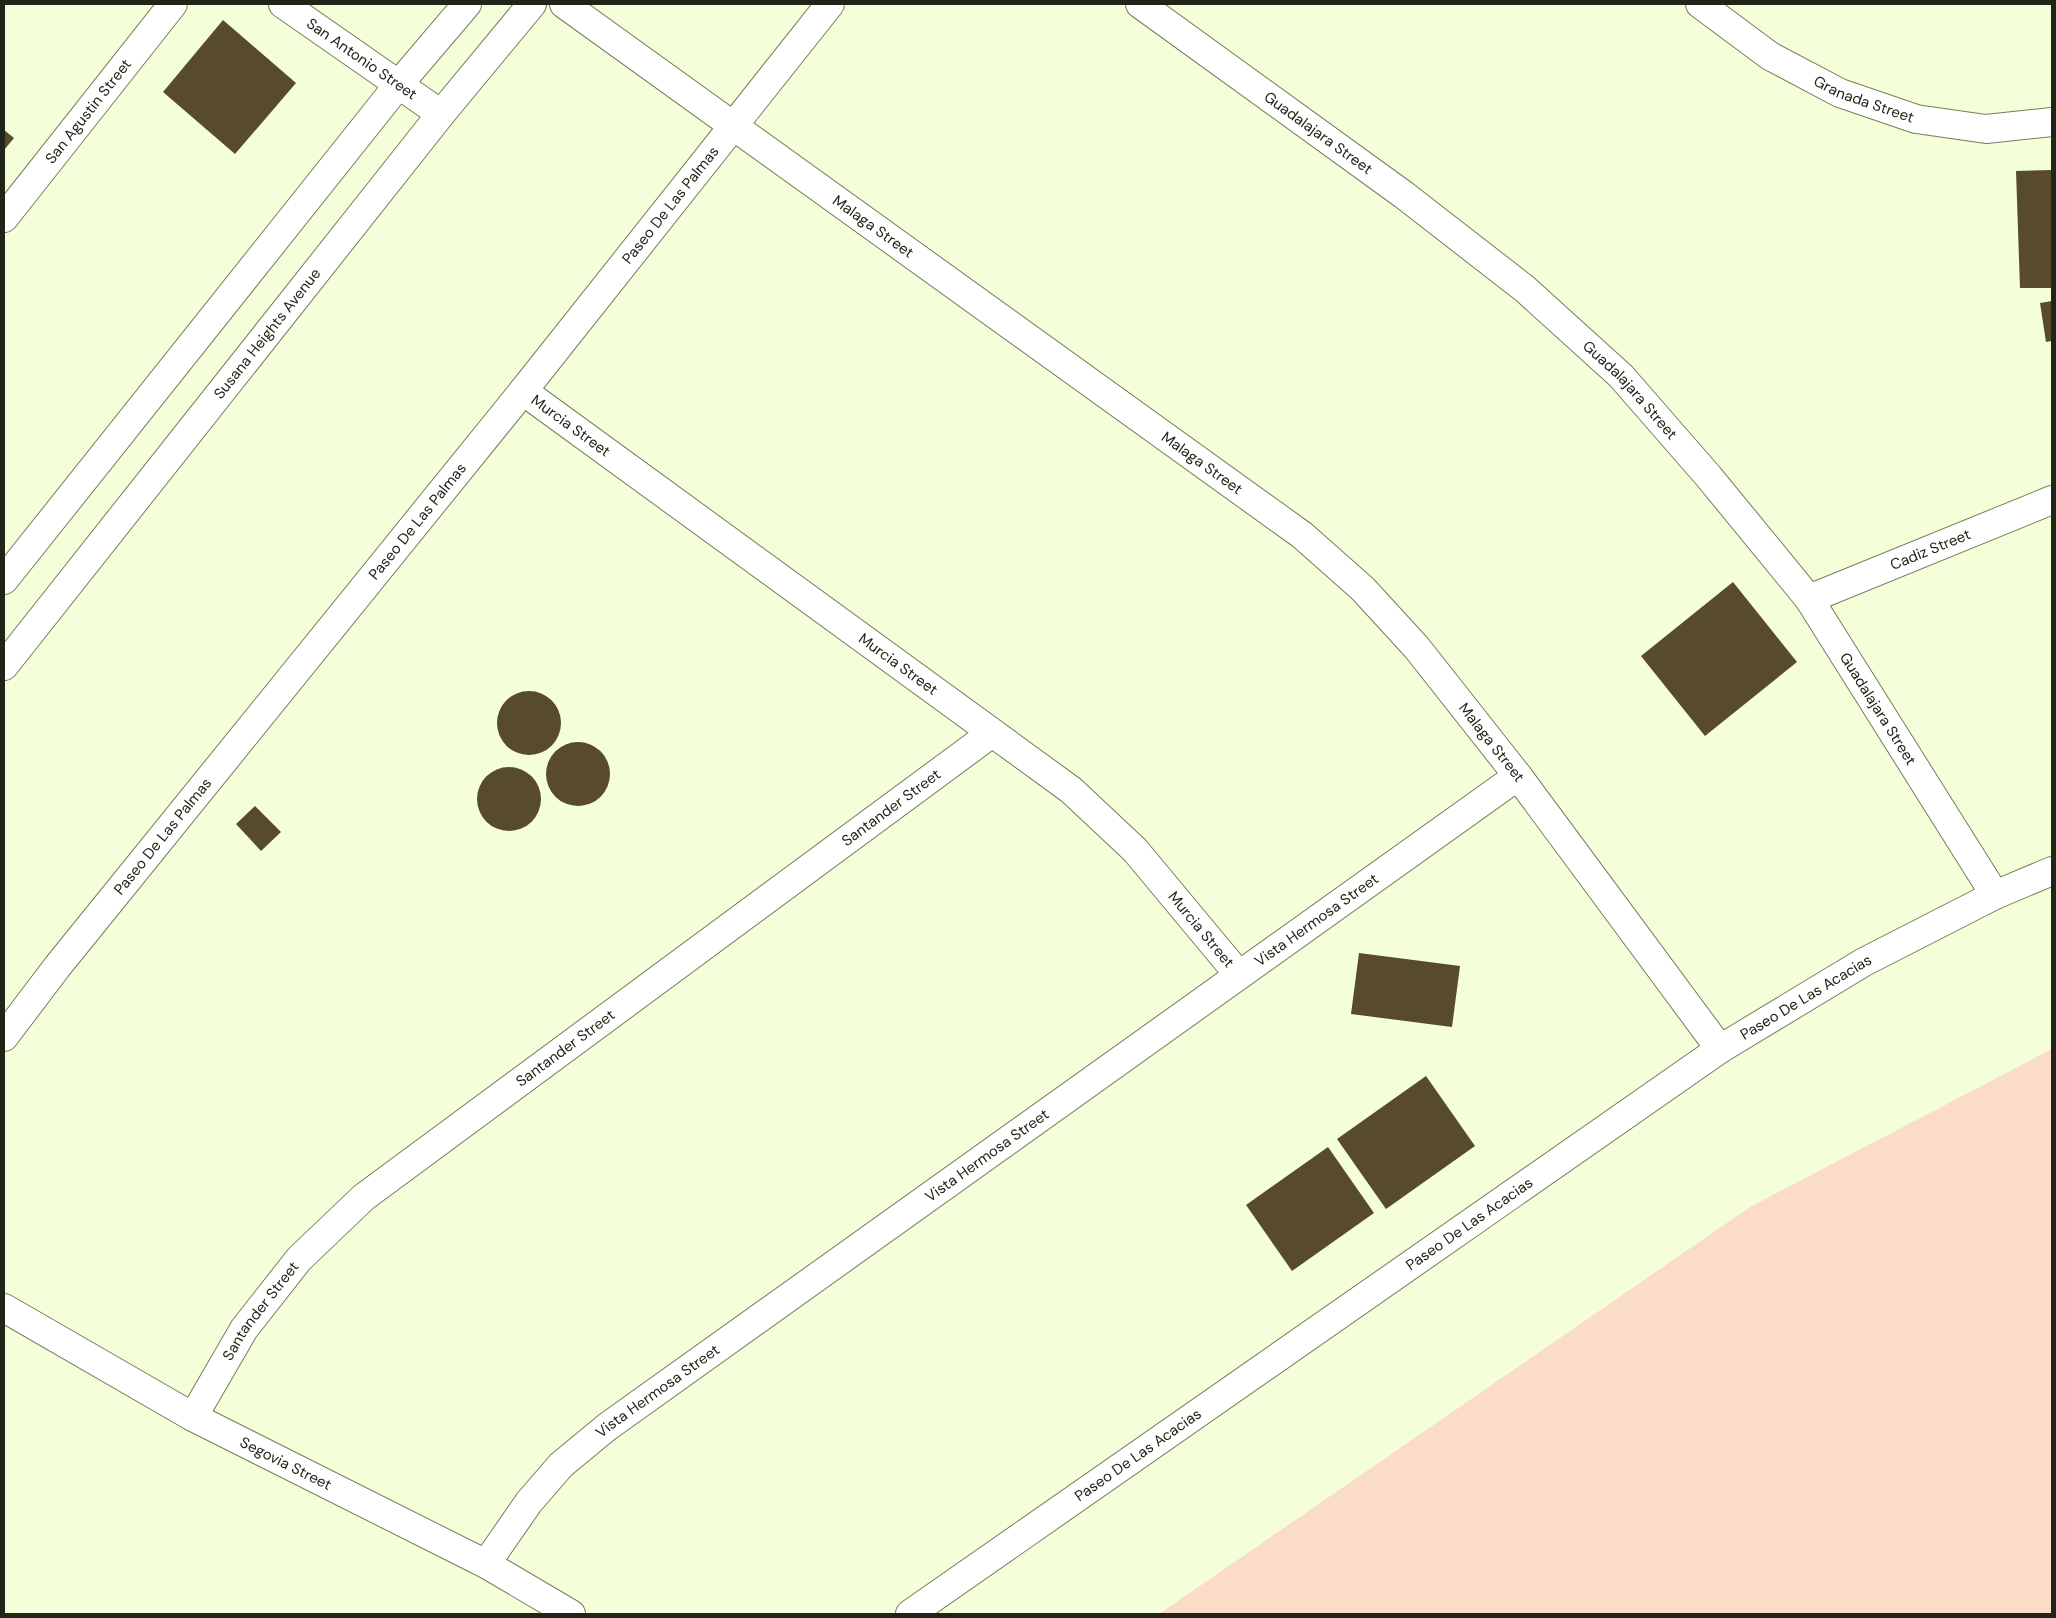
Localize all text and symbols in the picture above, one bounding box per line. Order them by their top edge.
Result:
street label: San Antonio Street [303,13,421,104]
street label: San Agustin Street [41,55,136,168]
street label: Granada Street [1810,71,1917,128]
street label: Guadalajara Street [1260,87,1377,179]
street label: Paseo De Las Palmas [618,142,723,268]
street label: Malaga Street [829,191,918,263]
street label: Susana Heights Avenue [209,264,325,403]
street label: Guadalajara Street [1578,336,1682,444]
street label: Murcia Street [527,390,614,461]
street label: Malaga Street [1157,427,1247,499]
street label: Paseo De Las Palmas [364,459,471,584]
street label: Cadiz Street [1887,524,1974,575]
street label: Murcia Street [854,629,942,700]
street label: Guadalajara Street [1835,649,1921,769]
street label: Malaga Street [1454,699,1529,786]
street label: Santander Street [838,764,945,851]
street label: Paseo De Las Palmas [109,774,216,899]
street label: Vista Hermosa Street [1251,869,1382,971]
street label: Murcia Street [1164,887,1239,972]
street label: Paseo De Las Acacias [1736,950,1875,1044]
street label: Santander Street [512,1005,619,1091]
street label: Vista Hermosa Street [921,1104,1053,1207]
street label: Paseo De Las Acacias [1402,1173,1537,1275]
street label: Santander Street [218,1257,303,1364]
street label: Vista Hermosa Street [591,1340,723,1442]
street label: Paseo De Las Acacias [1071,1404,1205,1506]
street label: Segovia Street [237,1432,335,1495]

